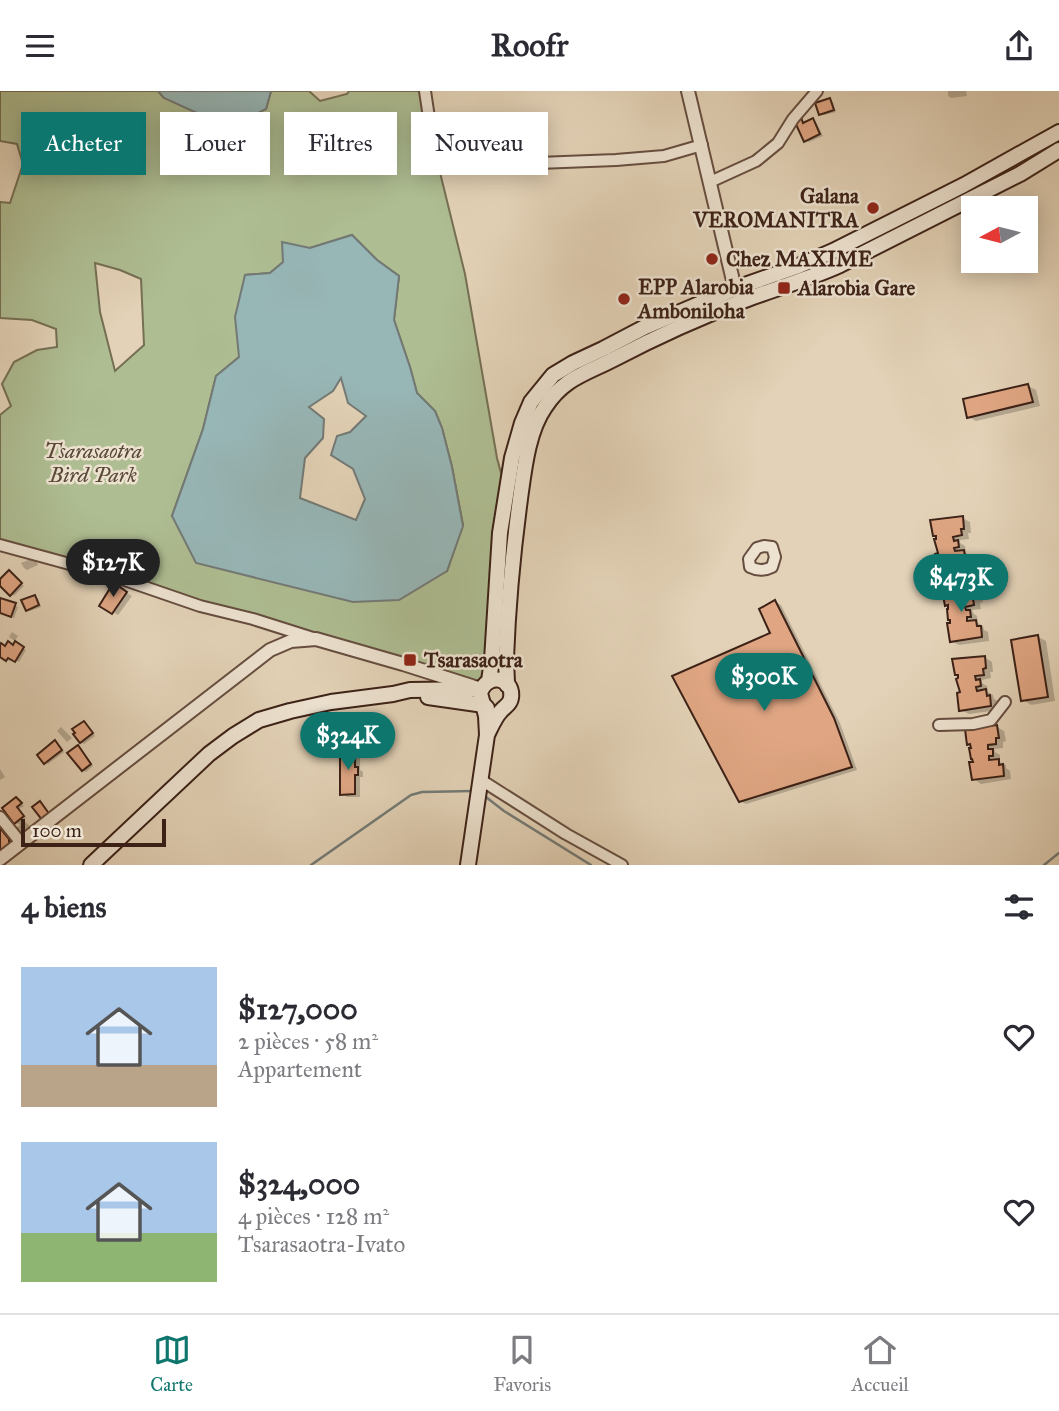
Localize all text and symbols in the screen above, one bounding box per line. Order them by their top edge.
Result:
text: Roofr [491,26,568,65]
icon: menu [21,27,59,65]
icon: share [1000,27,1038,65]
chip: Acheter [21,112,146,175]
chip: Louer [160,112,270,175]
chip: Filtres [284,112,397,175]
chip: Nouveau [411,112,548,175]
place label: Galana VEROMANITRA [692,183,860,233]
north arrow [961,196,1038,273]
map controls [961,196,1038,273]
marker: Galana VEROMANITRA [865,200,881,216]
place label: Chez MAXIME [726,246,873,272]
marker: Chez MAXIME [704,251,720,267]
place label: EPP Alarobia Amboniloha [636,274,755,324]
place label: Alarobia Gare [796,275,915,301]
marker: Alarobia Gare [776,280,792,296]
marker: EPP Alarobia Amboniloha [616,291,632,307]
park label: Tsarasaotra Bird Park [44,438,142,488]
pin: $127K [64,539,162,599]
text: $127K [82,548,144,576]
pin: $473K [912,554,1010,614]
text: $473K [929,563,993,591]
place label: Tsarasaotra [423,647,524,673]
marker: Tsarasaotra [402,652,418,668]
pin: $300K [715,653,813,713]
text: $300K [731,662,797,690]
pin: $324K [299,713,397,772]
text: $324K [316,721,380,749]
scale bar [21,816,166,848]
text: 100 m [32,819,82,842]
icon: filters [1000,888,1038,926]
text: 4 biens [21,889,106,925]
text: $127,000 [238,991,358,1027]
icon: home [77,995,161,1079]
icon: heart [1000,1018,1038,1056]
text: 2 pièces · 58 m² [238,1027,378,1055]
text: Appartement [238,1055,362,1083]
text: $324,000 [238,1166,360,1202]
icon: home [77,1170,161,1254]
icon: heart [1000,1193,1038,1231]
text: 4 pièces · 128 m² [238,1202,389,1230]
text: Tsarasaotra-Ivato [238,1230,405,1258]
tab: Carte [150,1331,193,1396]
tab: Favoris [493,1331,551,1396]
tab: Accueil [852,1331,909,1396]

